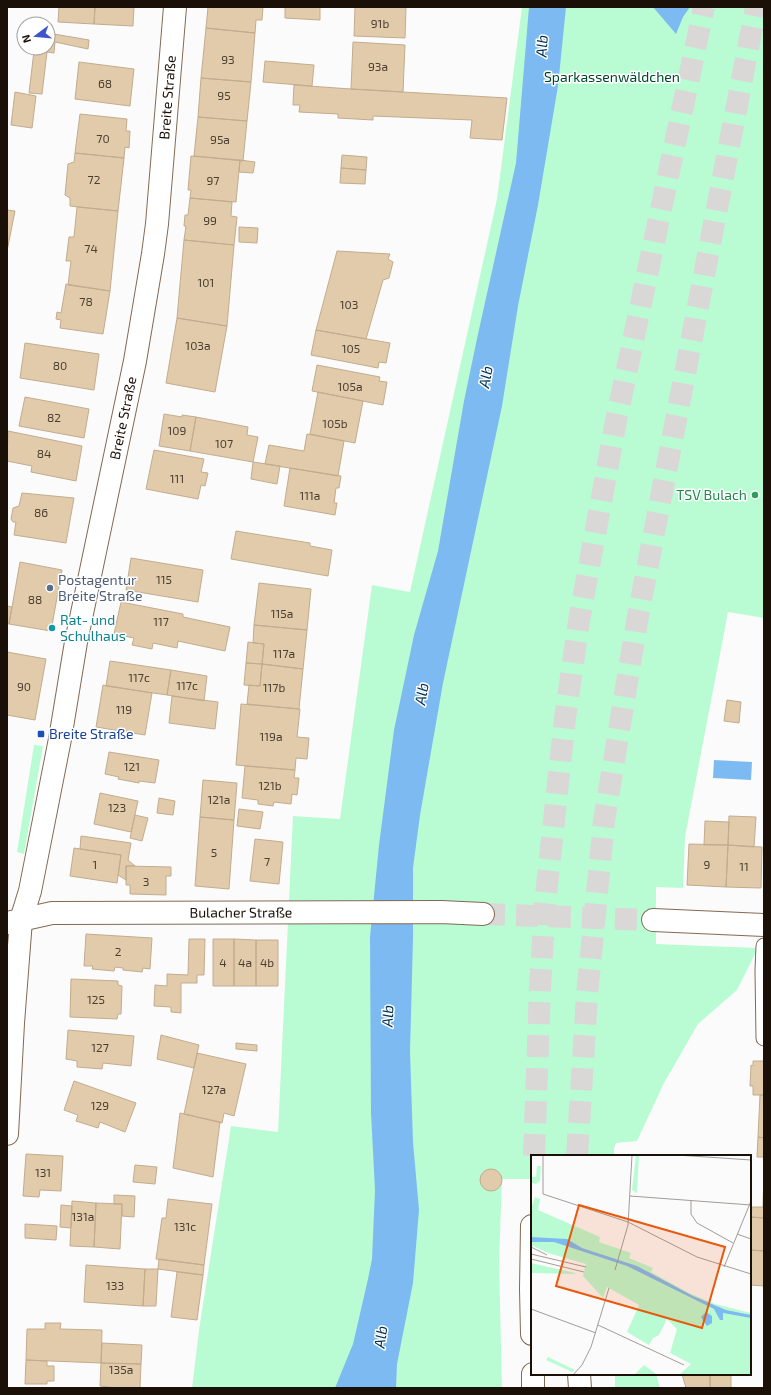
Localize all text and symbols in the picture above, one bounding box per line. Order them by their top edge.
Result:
north arrow [16,16,56,56]
house number: 91b [371,16,389,30]
text: N [19,33,33,45]
water label: Alb [531,34,551,59]
house number: 93 [221,52,235,66]
street label: Breite Straße [155,55,179,140]
house number: 93a [368,59,388,73]
park label: Sparkassenwäldchen [544,68,680,85]
house number: 68 [98,76,112,90]
house number: 95 [217,88,231,102]
house number: 70 [96,131,110,145]
house number: 95a [210,132,230,146]
house number: 72 [88,172,101,186]
house number: 97 [206,173,220,187]
house number: 99 [203,213,217,227]
house number: 74 [84,241,98,255]
house number: 101 [198,275,214,289]
house number: 78 [79,294,93,308]
house number: 103 [340,297,358,311]
house number: 103a [185,338,211,352]
house number: 105 [342,341,360,355]
house number: 80 [53,358,67,372]
water label: Alb [474,364,496,390]
street label: Breite Straße [106,375,140,461]
house number: 105a [337,379,363,393]
house number: 82 [47,410,61,424]
house number: 105b [322,416,348,430]
house number: 109 [168,423,187,437]
house number: 107 [215,436,233,450]
house number: 84 [37,446,51,460]
house number: 111 [170,471,184,485]
place label: TSV Bulach [676,486,747,503]
house number: 111a [300,488,320,502]
marker: TSV Bulach [750,490,760,500]
house number: 86 [34,505,48,519]
place label: Postagentur Breite Straße [58,571,142,604]
house number: 115 [156,572,172,586]
marker: Postagentur Breite Straße [45,583,55,593]
house number: 88 [28,592,42,606]
house number: 115a [271,606,293,620]
place label: Rat- und Schulhaus [60,611,126,644]
house number: 117 [153,614,169,628]
marker: Rat- und Schulhaus [47,623,57,633]
house number: 117a [273,646,295,660]
house number: 117c [128,670,150,684]
house number: 117c [176,678,198,692]
house number: 90 [17,679,31,693]
house number: 117b [263,680,285,694]
water label: Alb [410,681,432,707]
house number: 119 [116,702,132,716]
place label: Breite Straße [49,725,133,742]
marker: Breite Straße [36,729,46,739]
house number: 119a [259,729,283,743]
house number: 121 [124,759,140,773]
house number: 121b [258,778,282,792]
house number: 121a [208,792,230,806]
house number: 123 [108,800,126,814]
house number: 5 [211,845,217,859]
house number: 7 [264,854,270,868]
house number: 1 [93,857,97,871]
house number: 9 [704,857,711,871]
house number: 11 [739,859,749,873]
house number: 3 [143,874,149,888]
street label: Bulacher Straße [189,903,292,921]
house number: 2 [115,944,122,958]
house number: 4 [219,955,227,969]
house number: 4a [238,955,252,969]
house number: 4b [260,955,274,969]
house number: 125 [87,992,105,1006]
water label: Alb [378,1005,396,1028]
house number: 127 [91,1040,109,1054]
house number: 127a [202,1082,226,1096]
house number: 129 [91,1098,109,1112]
inset map [531,1155,751,1375]
house number: 131 [35,1165,51,1179]
house number: 131a [72,1209,94,1223]
house number: 131c [174,1219,196,1233]
house number: 133 [106,1278,124,1292]
water label: Alb [370,1325,390,1350]
house number: 135a [109,1362,133,1376]

